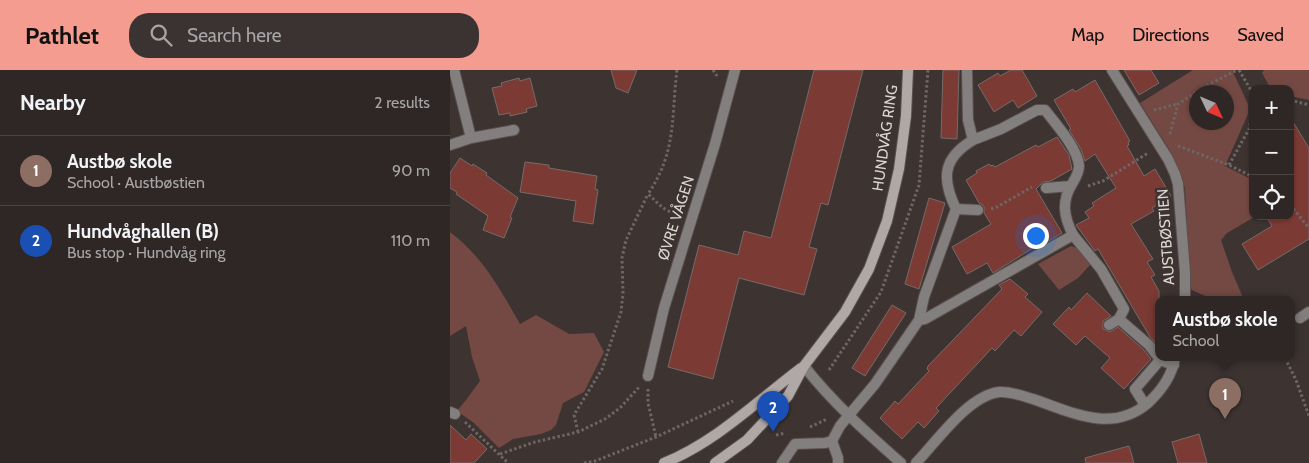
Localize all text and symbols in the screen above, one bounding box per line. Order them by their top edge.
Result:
search box [129,13,479,58]
text: Pathlet [25,21,99,50]
icon: search [147,21,175,49]
text: Search here [187,24,281,47]
text: Map [1071,24,1104,46]
text: Directions [1132,24,1209,46]
text: Saved [1237,24,1284,46]
street label: HUNDVÅG RING [868,84,901,192]
north arrow [1189,85,1234,130]
map controls [1249,85,1294,220]
button: + [1249,85,1294,130]
text: Nearby [20,90,86,115]
text: 2 results [374,93,430,112]
button: − [1249,130,1294,175]
text: Austbø skole [67,150,172,173]
text: 1 [33,161,39,180]
text: 90 m [392,161,430,180]
text: School · Austbøstien [67,173,205,192]
street label: ØVRE VÅGEN [653,173,698,262]
button: locate [1249,175,1294,220]
street label: AUSTBØSTIEN [1154,188,1178,286]
text: Hundvåghallen (B) [67,220,219,243]
your location [1023,223,1049,249]
text: 2 [32,231,40,250]
text: 110 m [391,231,430,250]
text: Bus stop · Hundvåg ring [67,243,225,262]
popup [1155,296,1295,361]
text: Austbø skole [1173,308,1277,331]
text: School [1173,331,1219,350]
pin: 1 [1209,378,1241,419]
pin: 2 [757,391,789,432]

